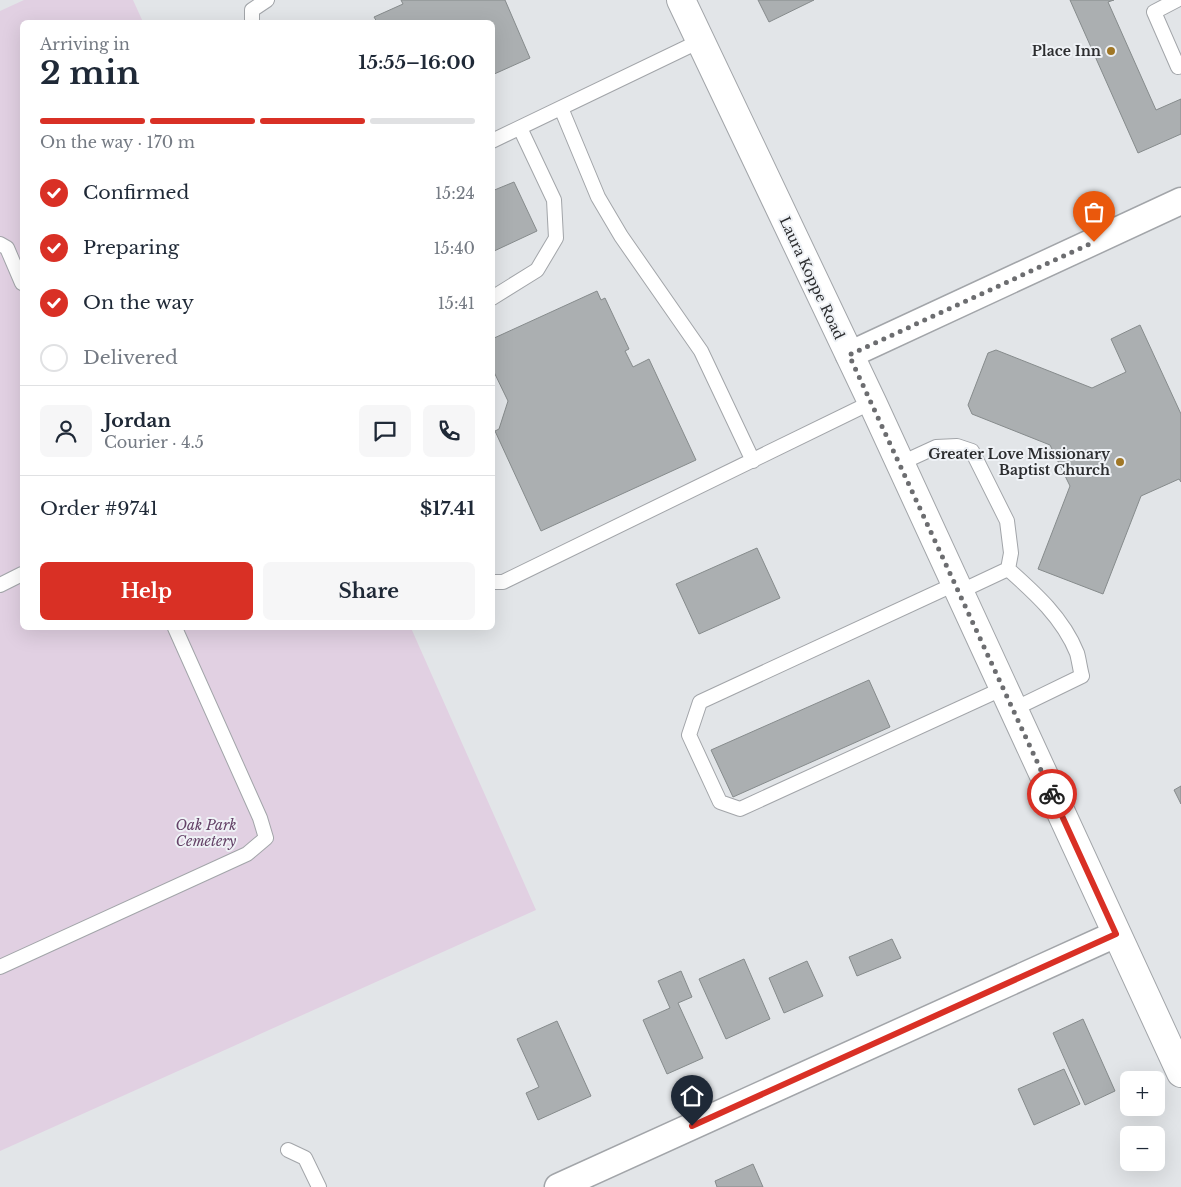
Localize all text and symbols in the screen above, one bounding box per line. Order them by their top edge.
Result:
text: Arriving in [40,34,130,54]
place label: Place Inn [1032,42,1101,60]
marker: Place Inn [1105,45,1117,57]
text: 15:55–16:00 [358,51,475,74]
text: 2 min [40,53,140,93]
text: On the way · 170 m [40,132,195,152]
icon: check [40,179,68,207]
text: Confirmed [83,181,189,204]
text: 15:24 [435,183,475,203]
pin [1073,191,1115,242]
icon: bag [1080,198,1108,226]
street label: Laura Koppe Road [776,214,849,343]
icon: check [40,234,68,262]
text: Preparing [83,236,179,259]
text: 15:40 [433,238,475,258]
icon: check [40,289,68,317]
text: On the way [83,291,194,314]
text: 15:41 [438,293,475,313]
text: Delivered [83,346,178,369]
button: person [40,405,92,457]
button: chat [359,405,411,457]
button: phone [423,405,475,457]
text: Jordan [104,409,171,432]
text: Courier · 4.5 [104,432,204,452]
place label: Greater Love Missionary Baptist Church [928,445,1111,479]
marker: Greater Love Missionary Baptist Church [1114,456,1126,468]
text: Order #9741 [40,497,158,520]
text: $17.41 [420,497,475,520]
button: Help [40,562,253,620]
button: Share [263,562,475,620]
courier [1027,769,1077,819]
icon: bike [1038,780,1066,808]
park label: Oak Park Cemetery [176,816,237,850]
map controls [1120,1071,1165,1171]
button: + [1120,1071,1165,1116]
pin [671,1075,713,1126]
icon: home [678,1082,706,1110]
button: − [1120,1126,1165,1171]

